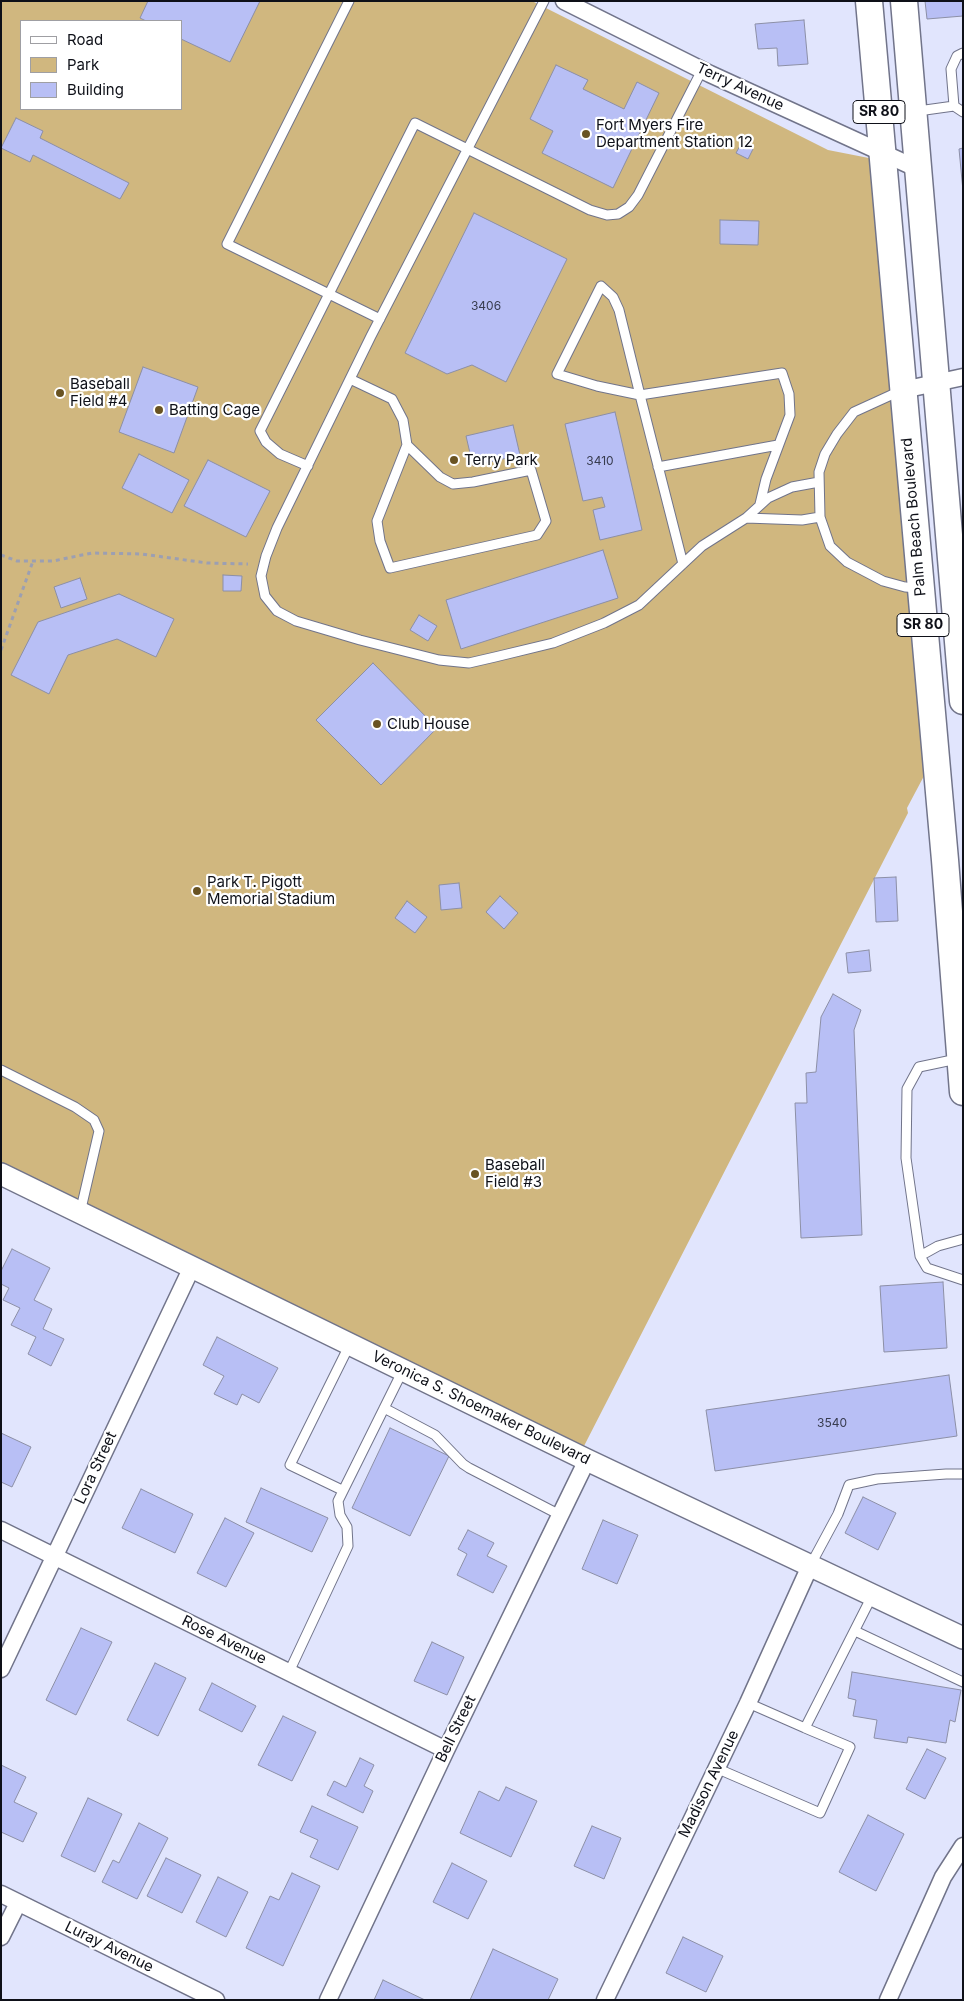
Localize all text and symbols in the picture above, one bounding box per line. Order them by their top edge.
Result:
legend [20,20,182,110]
text: Road [67,30,103,49]
text: Park [67,55,99,74]
street label: Terry Avenue [693,59,787,115]
text: Building [67,80,124,99]
road number: SR 80 [853,100,905,124]
place label: Fort Myers Fire Department Station 12 [596,116,753,151]
marker: Fort Myers Fire Department Station 12 [580,128,592,140]
house number: 3406 [471,299,501,313]
place label: Baseball Field #4 [70,375,130,410]
marker: Baseball Field #4 [54,387,66,399]
place label: Batting Cage [169,401,260,419]
marker: Batting Cage [153,404,165,416]
street label: Palm Beach Boulevard [898,437,930,597]
place label: Terry Park [464,451,538,469]
marker: Terry Park [448,454,460,466]
house number: 3410 [586,454,614,468]
road number: SR 80 [897,614,949,636]
place label: Club House [387,715,470,733]
marker: Club House [371,718,383,730]
place label: Park T. Pigott Memorial Stadium [207,873,335,908]
marker: Park T. Pigott Memorial Stadium [191,885,203,897]
place label: Baseball Field #3 [485,1156,545,1191]
marker: Baseball Field #3 [469,1168,481,1180]
street label: Veronica S. Shoemaker Boulevard [369,1347,593,1469]
house number: 3540 [817,1416,847,1430]
street label: Lora Street [71,1429,121,1507]
street label: Rose Avenue [179,1612,269,1668]
street label: Bell Street [432,1693,480,1765]
street label: Madison Avenue [675,1727,743,1841]
street label: Luray Avenue [62,1918,156,1976]

